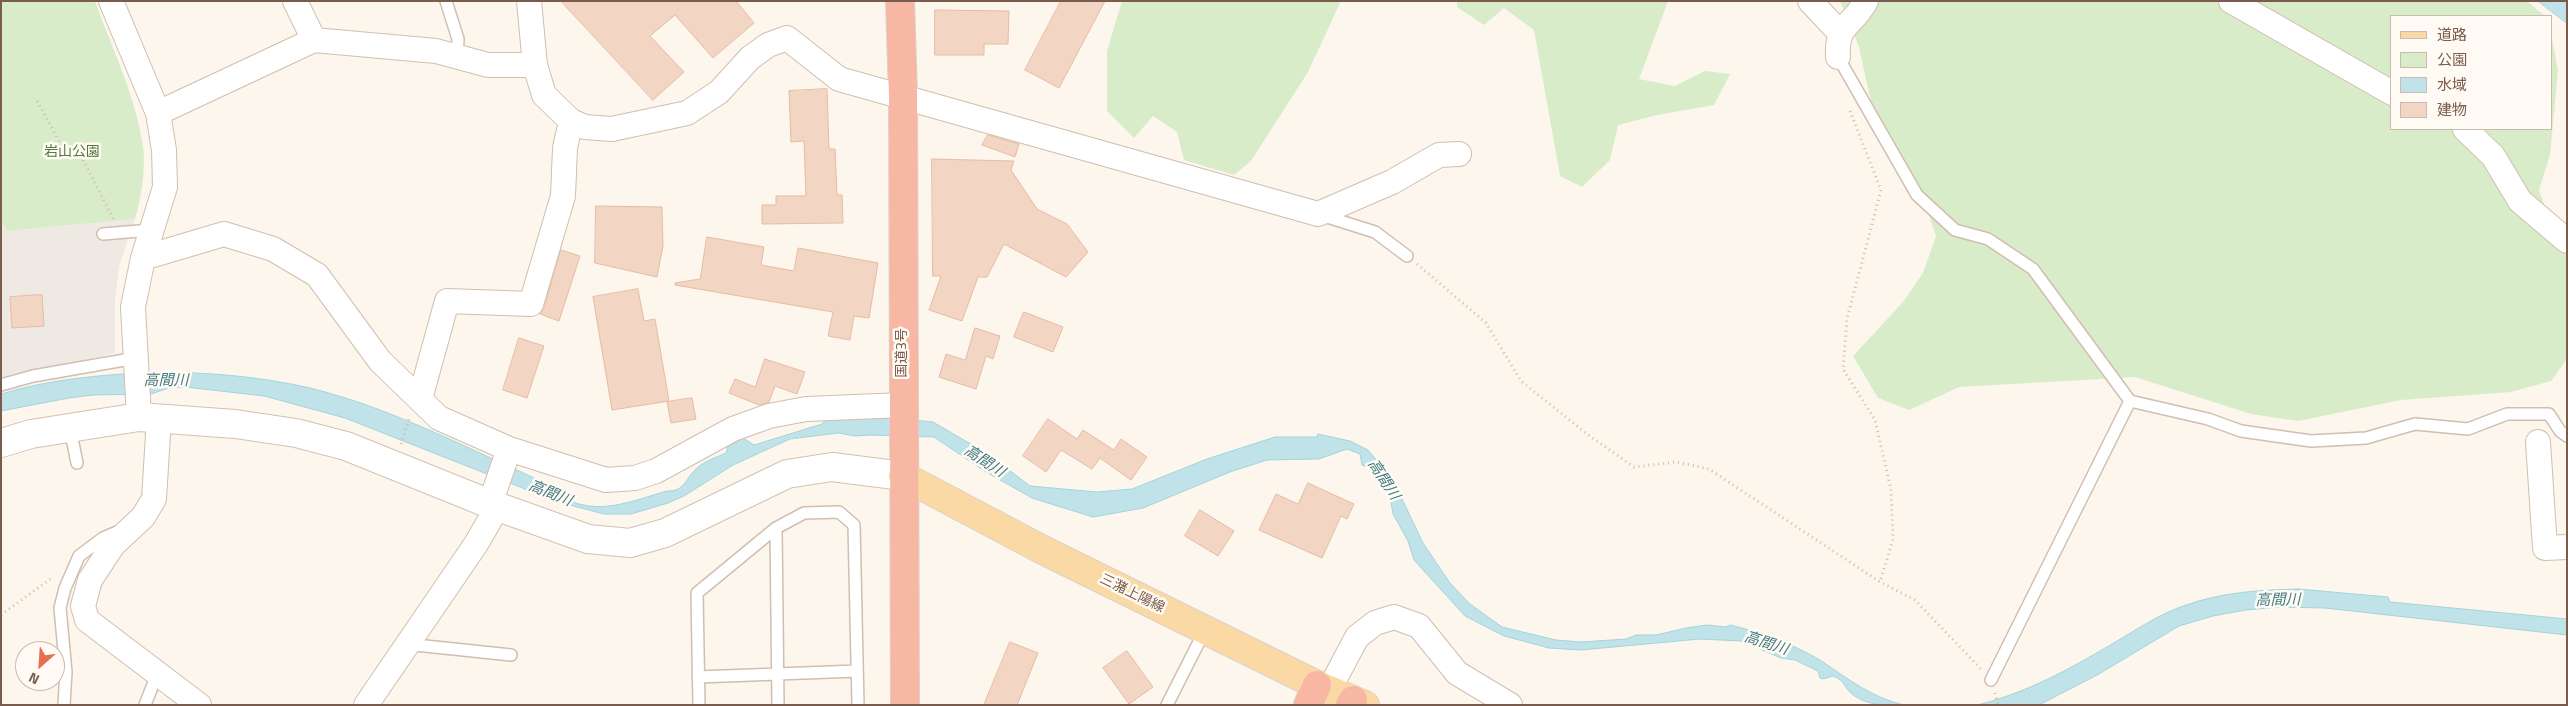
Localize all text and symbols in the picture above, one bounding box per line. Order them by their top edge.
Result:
legend [2390,15,2553,130]
text: 道路 [2437,23,2467,46]
text: 公園 [2437,48,2467,71]
text: 水域 [2437,73,2467,96]
text: 建物 [2437,98,2467,121]
park label: 岩山公園 [44,145,100,161]
street label: 国道3号 [895,328,911,378]
water label: 高間川 [144,372,188,390]
water label: 高間川 [960,442,1008,482]
water label: 高間川 [1363,456,1403,504]
water label: 高間川 [526,477,574,511]
street label: 三潴上陽線 [1097,571,1167,617]
water label: 高間川 [2255,592,2301,610]
water label: 高間川 [1742,628,1790,660]
north arrow [15,641,65,691]
text: N [25,667,43,691]

